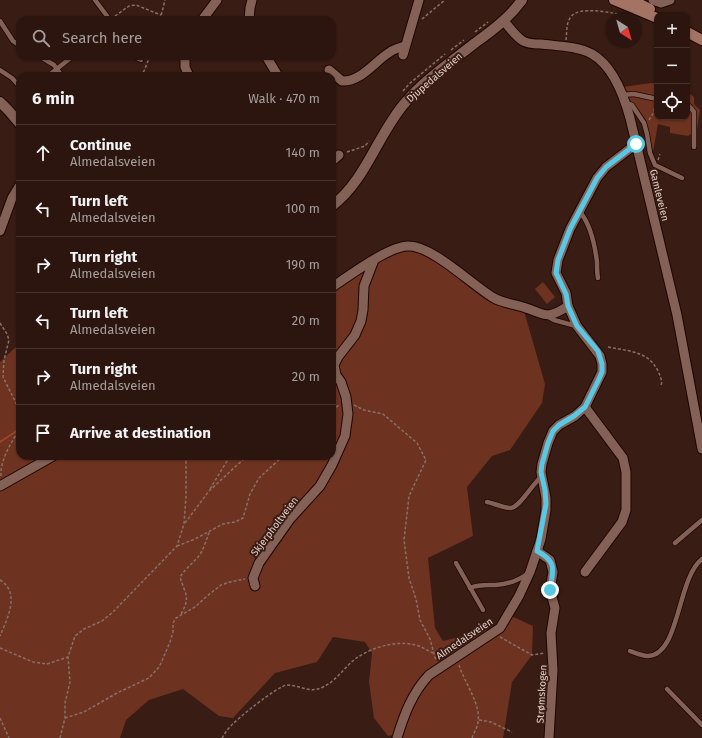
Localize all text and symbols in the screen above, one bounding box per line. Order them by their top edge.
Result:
north arrow [606,12,642,48]
map controls [654,12,690,120]
button: + [654,12,690,48]
search box [16,16,336,60]
icon: search [30,27,52,49]
text: Search here [62,29,142,47]
button: − [654,48,690,84]
street label: Djupedalsveien [404,50,465,105]
button: locate [654,84,690,120]
text: 6 min [32,88,75,109]
text: Walk · 470 m [248,91,320,106]
route start [627,135,645,153]
text: Continue [70,136,131,154]
icon: ahead [32,142,54,164]
text: 140 m [286,145,320,160]
text: Almedalsveien [70,154,156,169]
street label: Gamleveien [647,168,671,222]
text: Turn left [70,192,128,210]
icon: left [32,198,54,220]
text: 100 m [285,201,320,216]
text: Almedalsveien [70,210,156,225]
text: Turn right [70,248,137,266]
icon: right [32,254,54,276]
text: 190 m [286,257,320,272]
text: Almedalsveien [70,266,156,281]
text: Turn left [70,304,128,322]
icon: left [32,310,54,332]
text: 20 m [292,313,320,328]
text: Almedalsveien [70,322,156,337]
text: Turn right [70,360,137,378]
icon: right [32,366,54,388]
text: 20 m [292,369,320,384]
text: Almedalsveien [70,378,156,393]
icon: arrive [32,422,54,444]
text: Arrive at destination [70,424,211,442]
street label: Skjerpholtveien [249,495,301,559]
route end [541,581,559,599]
street label: Almedalsveien [434,615,495,662]
street label: Strømskogen [534,664,550,724]

